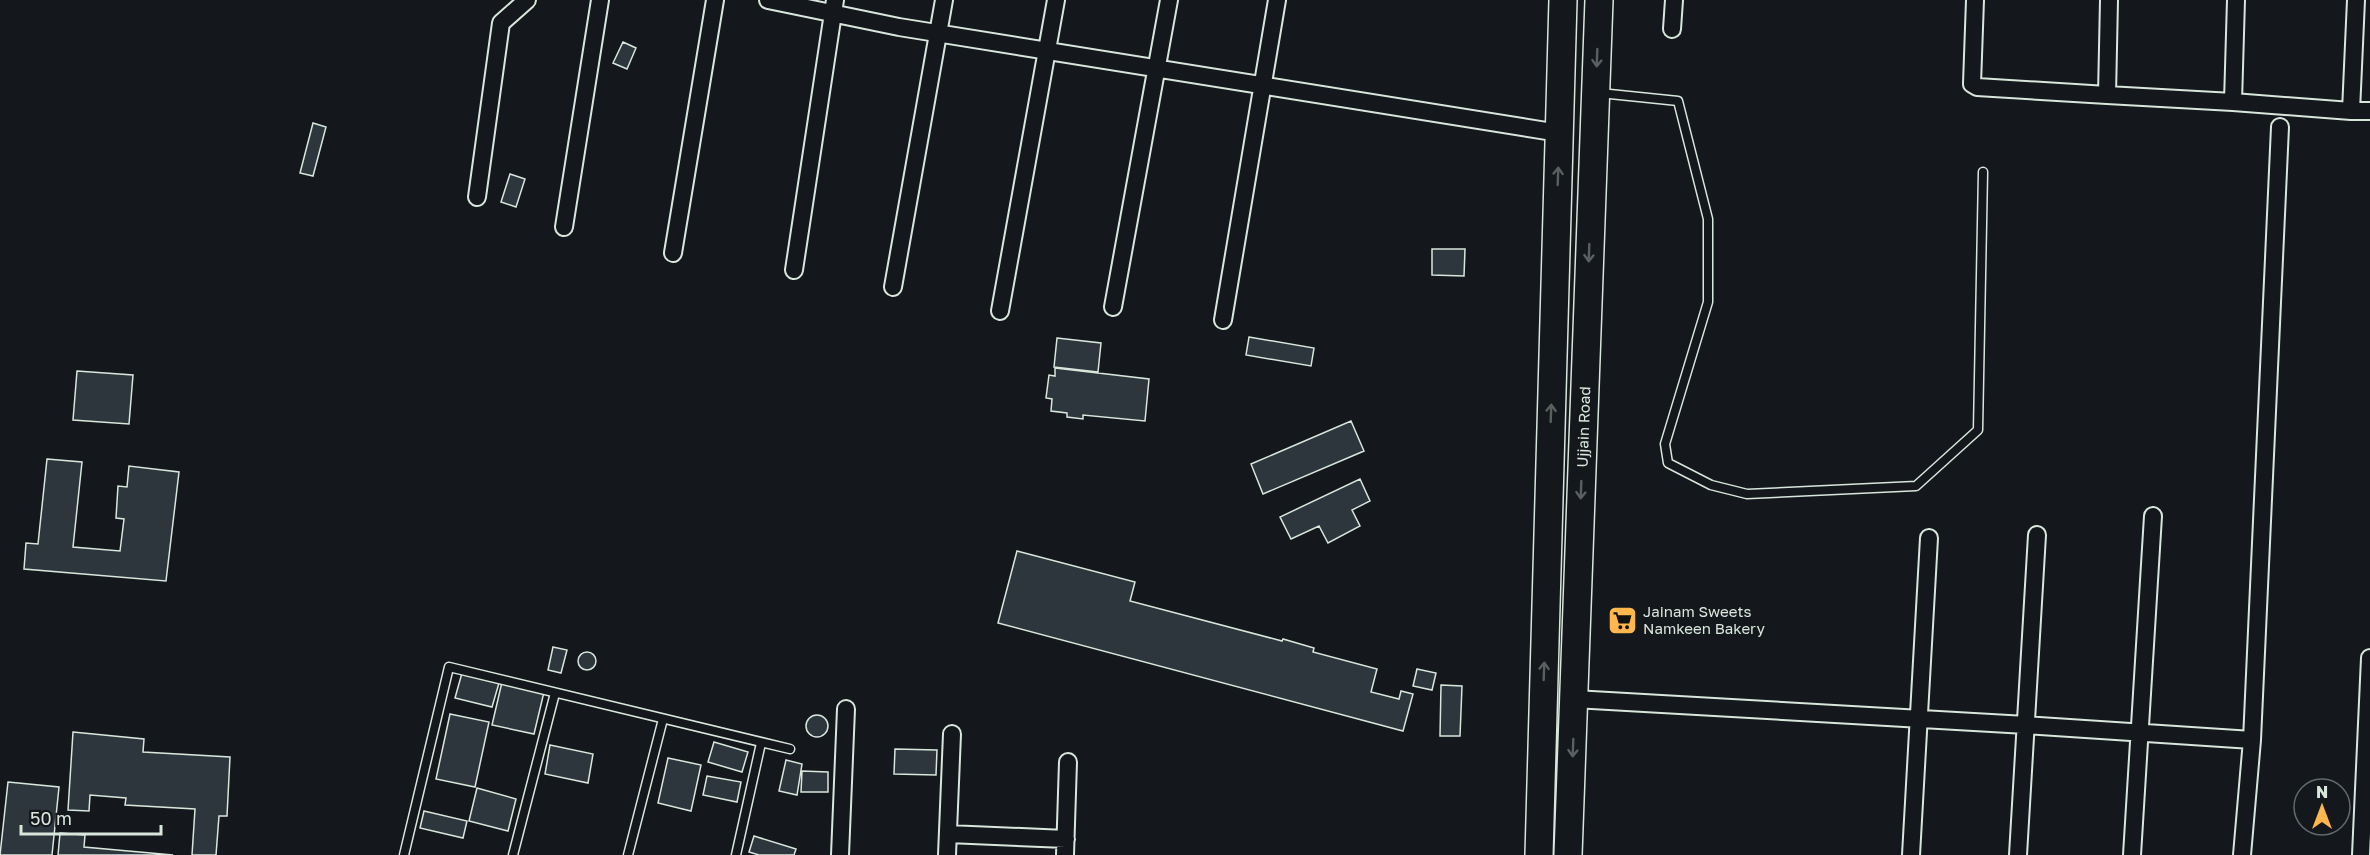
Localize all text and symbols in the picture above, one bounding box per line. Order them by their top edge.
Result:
one-way arrow [1591,48,1603,68]
one-way arrow [1552,166,1564,186]
one-way arrow [1583,243,1595,263]
street label: Ujjain Road [1573,386,1593,468]
one-way arrow [1546,403,1557,423]
one-way arrow [1576,480,1587,500]
place label: Jainam Sweets Namkeen Bakery [1643,602,1765,637]
supermarket icon: Jainam Sweets Namkeen Bakery [1606,604,1638,636]
one-way arrow [1539,661,1550,681]
one-way arrow [1567,738,1578,758]
north arrow [2292,777,2352,837]
text: N [2316,782,2328,802]
scale bar [21,798,160,836]
text: 50 m [30,807,72,829]

